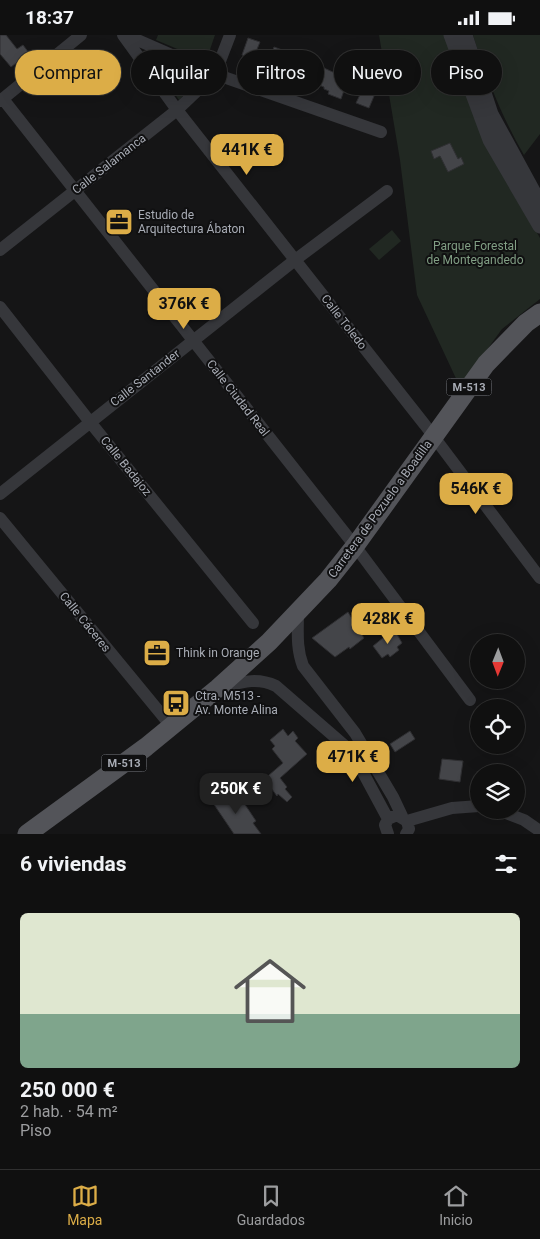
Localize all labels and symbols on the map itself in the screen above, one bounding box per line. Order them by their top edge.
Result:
street label: Calle Salamanca [70,131,148,197]
pin: 441K € [206,133,288,176]
office icon: Estudio de Arquitectura Ábaton [104,207,134,237]
place label: Estudio de Arquitectura Ábaton [138,208,245,236]
park label: Parque Forestal de Montegandedo [427,239,524,267]
pin: 376K € [143,287,225,330]
street label: Calle Toledo [318,292,370,352]
street label: Calle Santander [108,347,182,409]
street label: Calle Ciudad Real [204,357,272,439]
road number: M-513 [446,379,492,396]
street label: Calle Badajoz [98,433,154,499]
street label: Carretera de Pozuelo a Boadilla [325,437,435,581]
pin: 546K € [435,473,517,515]
street label: Calle Cáceres [57,589,113,655]
pin: 428K € [347,603,429,645]
north arrow [470,634,525,689]
office icon: Think in Orange [142,638,172,668]
place label: Think in Orange [176,646,259,660]
bus stop icon: Ctra. M513 - Av. Monte Alina [161,688,191,718]
place label: Ctra. M513 - Av. Monte Alina [195,689,278,717]
pin: 471K € [312,741,394,783]
road number: M-513 [102,755,146,771]
pin: 250K € [195,773,277,815]

